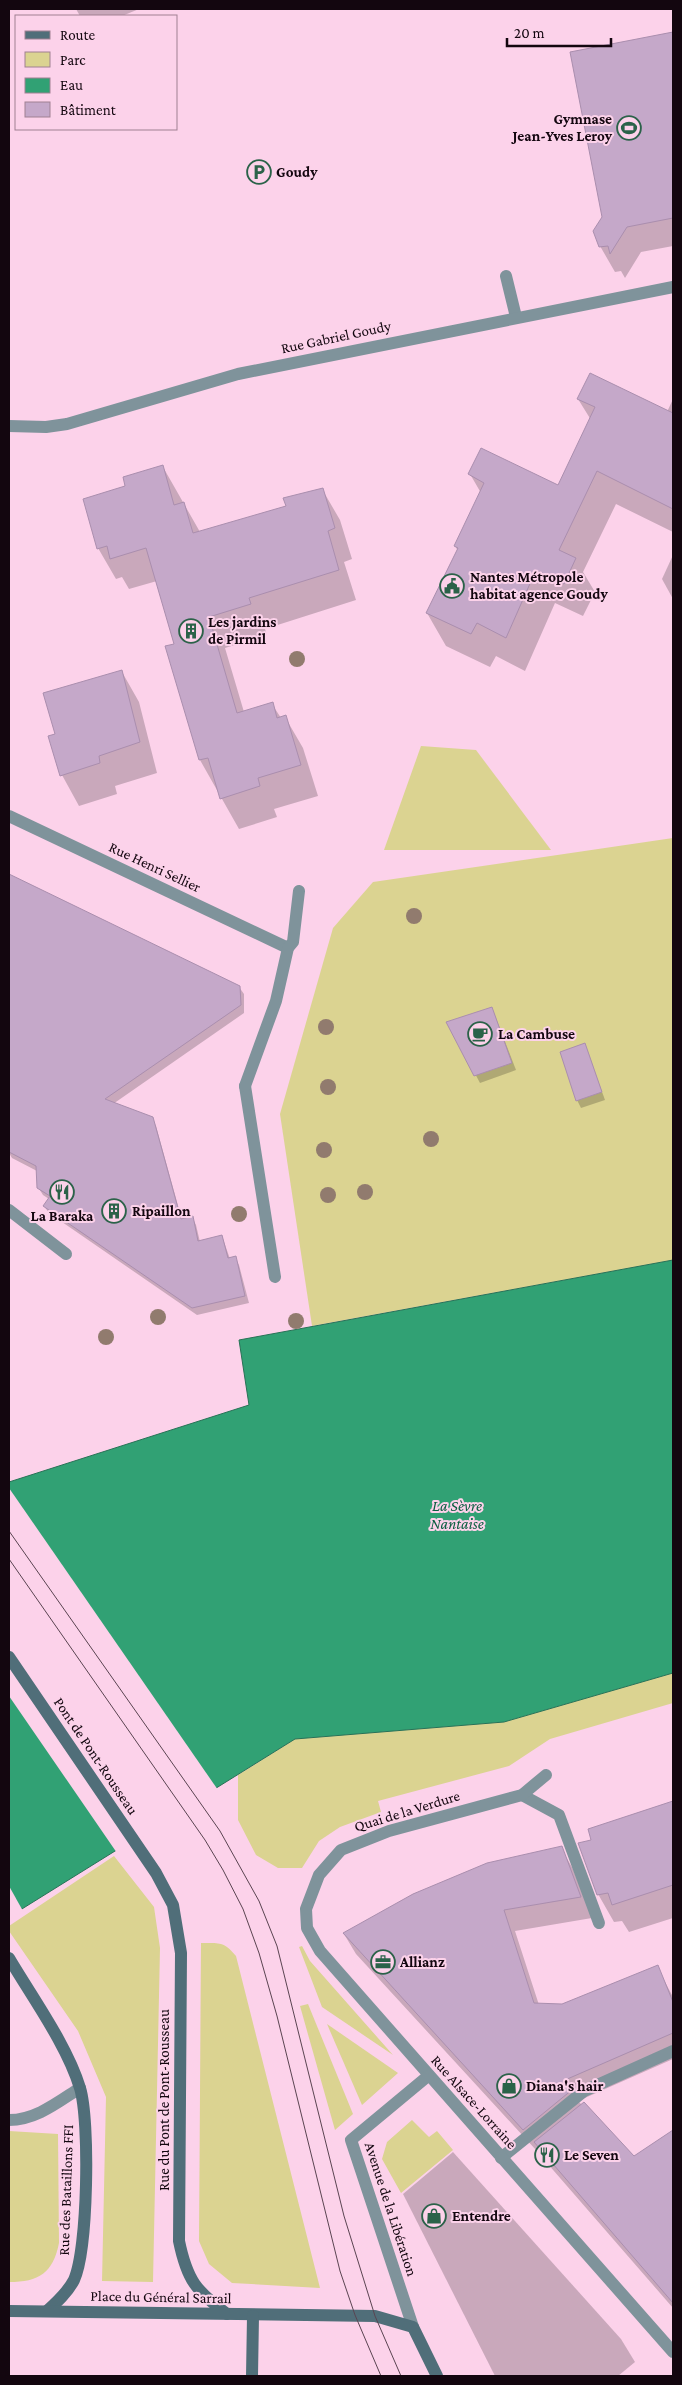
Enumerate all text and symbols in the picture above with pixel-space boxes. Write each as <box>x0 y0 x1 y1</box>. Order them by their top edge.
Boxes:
legend <box>15 15 178 130</box>
scale bar <box>507 15 611 47</box>
text: 20 m <box>514 25 545 41</box>
text: Route <box>60 27 95 43</box>
text: Parc <box>60 52 86 68</box>
text: Eau <box>60 77 83 93</box>
text: Bâtiment <box>60 102 117 118</box>
place label: Gymnase Jean-Yves Leroy <box>510 111 613 144</box>
sports icon: Gymnase Jean-Yves Leroy <box>616 115 642 141</box>
parking icon: Goudy <box>246 159 272 185</box>
place label: Goudy <box>276 164 318 180</box>
street label: Rue Gabriel Goudy <box>280 318 393 357</box>
place label: Nantes Métropole habitat agence Goudy <box>470 569 608 602</box>
public building icon: Nantes Métropole habitat agence Goudy <box>439 573 465 599</box>
place label: Les jardins de Pirmil <box>208 614 276 647</box>
building icon: Les jardins de Pirmil <box>178 618 204 644</box>
street label: Rue Henri Sellier <box>107 839 204 896</box>
cafe icon: La Cambuse <box>467 1021 493 1047</box>
place label: La Cambuse <box>498 1026 575 1042</box>
restaurant icon: La Baraka <box>49 1179 75 1205</box>
building icon: Ripaillon <box>101 1198 127 1224</box>
place label: Ripaillon <box>132 1203 191 1219</box>
place label: La Baraka <box>31 1208 94 1224</box>
water label: La Sèvre Nantaise <box>430 1497 484 1532</box>
street label: Pont de Pont-Rousseau <box>51 1694 141 1818</box>
street label: Quai de la Verdure <box>352 1787 462 1835</box>
office icon: Allianz <box>370 1949 396 1975</box>
place label: Allianz <box>399 1954 445 1970</box>
street label: Rue du Pont de Pont-Rousseau <box>156 2009 172 2191</box>
street label: Rue Alsace-Lorraine <box>428 2052 520 2152</box>
shop icon: Diana's hair <box>496 2073 522 2099</box>
place label: Diana's hair <box>526 2078 603 2094</box>
street label: Rue des Bataillons FFI <box>56 2124 76 2256</box>
street label: Avenue de la Libération <box>362 2140 420 2278</box>
restaurant icon: Le Seven <box>534 2142 560 2168</box>
place label: Le Seven <box>564 2147 619 2163</box>
shop icon: Entendre <box>421 2203 447 2229</box>
place label: Entendre <box>452 2208 511 2224</box>
street label: Place du Général Sarrail <box>90 2288 232 2306</box>

